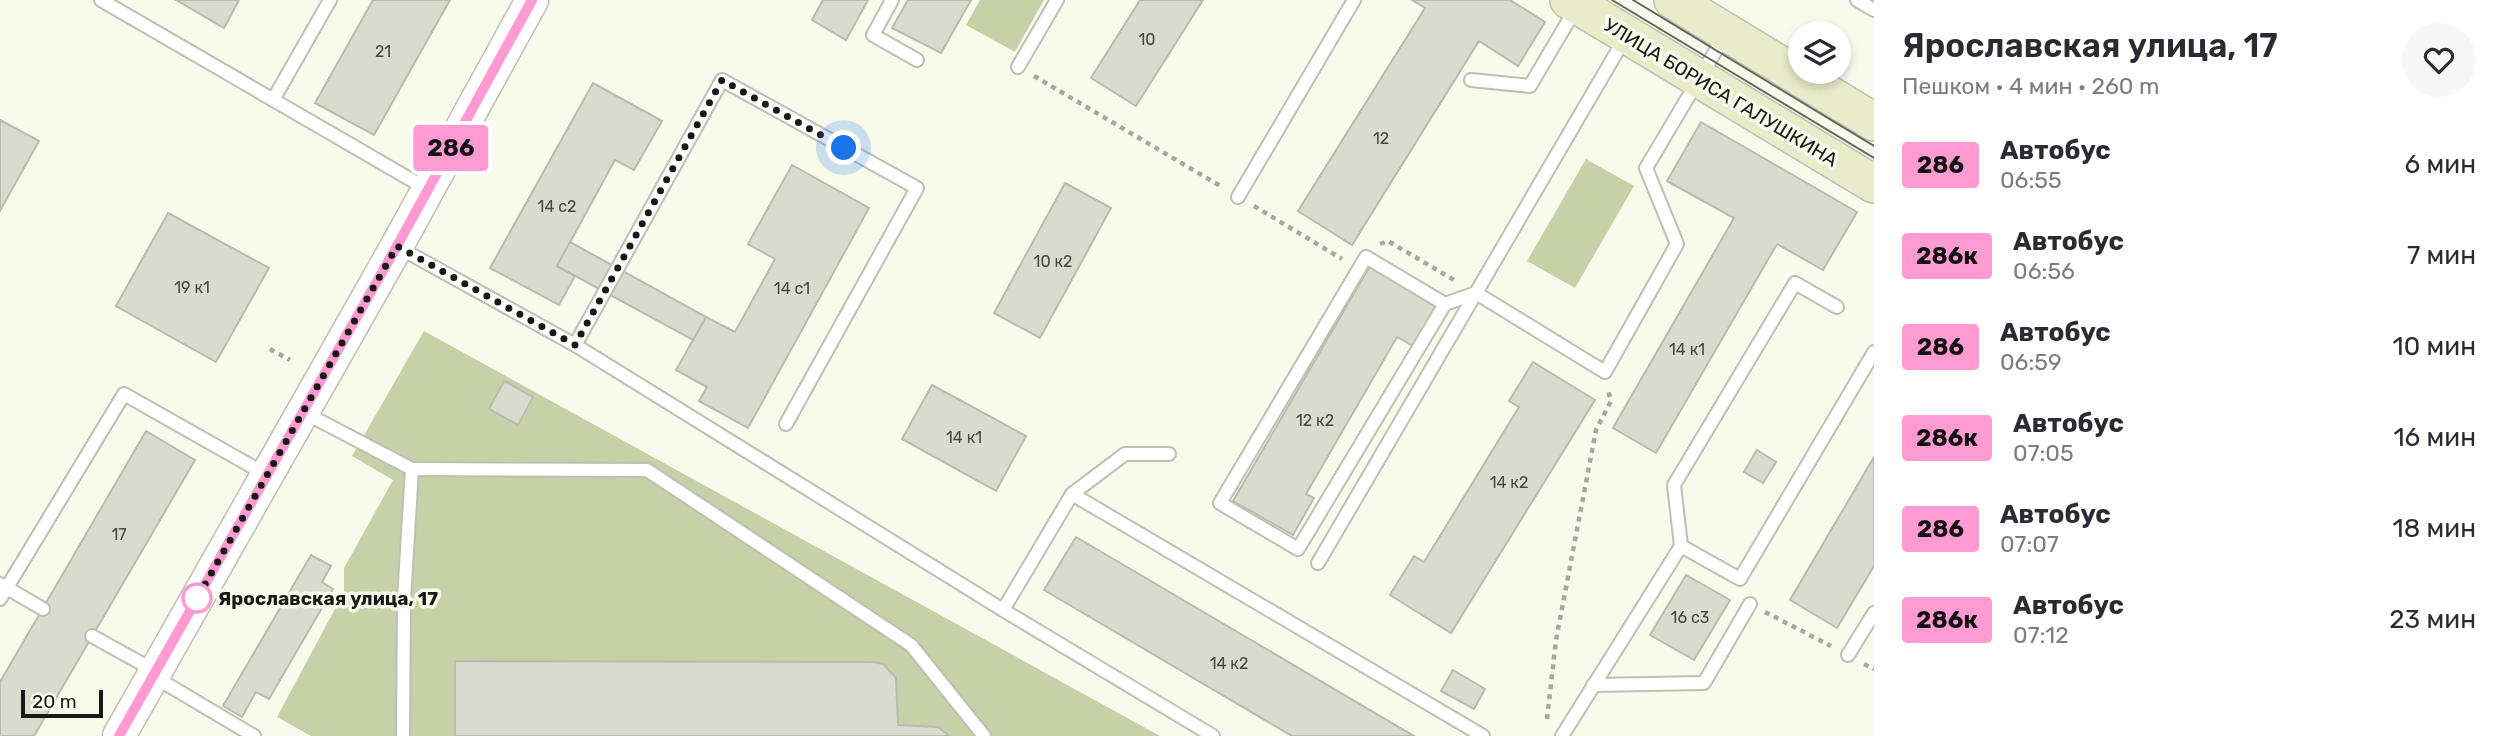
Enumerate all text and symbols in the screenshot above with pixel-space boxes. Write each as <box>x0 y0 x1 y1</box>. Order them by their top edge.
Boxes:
street label: УЛИЦА БОРИСА ГАЛУШКИНА <box>1600 13 1842 172</box>
map controls <box>1788 21 1851 84</box>
button: layers <box>1788 21 1851 84</box>
button: heart <box>2402 23 2476 97</box>
text: Ярославская улица, 17 <box>1902 26 2278 65</box>
house number: 10 <box>1138 30 1156 49</box>
house number: 21 <box>375 42 391 61</box>
text: Пешком · 4 мин · 260 m <box>1902 72 2159 100</box>
line badge: 286 <box>411 125 491 171</box>
house number: 12 <box>1373 129 1389 148</box>
your location <box>826 130 861 165</box>
text: 286 <box>427 134 475 162</box>
text: Автобус <box>2000 135 2111 166</box>
text: 6 мин <box>2405 149 2476 180</box>
text: 286 <box>1917 151 1964 179</box>
text: 06:55 <box>2000 166 2062 194</box>
house number: 14 c2 <box>538 197 576 216</box>
text: Автобус <box>2013 226 2124 257</box>
text: 7 мин <box>2407 240 2476 271</box>
text: 286к <box>1916 242 1978 270</box>
house number: 10 к2 <box>1034 252 1072 271</box>
text: 06:56 <box>2013 257 2075 285</box>
house number: 19 к1 <box>174 278 210 297</box>
house number: 14 c1 <box>774 279 810 298</box>
text: Автобус <box>2000 317 2111 348</box>
text: 10 мин <box>2393 331 2476 362</box>
text: 286 <box>1917 333 1964 361</box>
house number: 14 к1 <box>1669 340 1705 359</box>
text: 06:59 <box>2000 348 2062 376</box>
text: Автобус <box>2013 408 2124 439</box>
house number: 12 к2 <box>1296 411 1334 430</box>
text: 16 мин <box>2393 422 2476 453</box>
text: 286к <box>1916 424 1978 452</box>
house number: 14 к1 <box>946 428 982 447</box>
text: 07:05 <box>2013 439 2074 467</box>
house number: 14 к2 <box>1490 473 1528 492</box>
text: Автобус <box>2000 499 2111 530</box>
text: 18 мин <box>2393 513 2476 544</box>
text: 286 <box>1917 515 1964 543</box>
house number: 17 <box>111 525 127 544</box>
text: 07:07 <box>2000 530 2059 558</box>
marker: Ярославская улица, 17 <box>182 583 212 613</box>
place label: Ярославская улица, 17 <box>218 587 438 610</box>
text: Автобус <box>2013 590 2124 621</box>
text: 23 мин <box>2389 604 2476 635</box>
text: 286к <box>1916 606 1978 634</box>
house number: 16 с3 <box>1671 608 1709 627</box>
text: 07:12 <box>2013 621 2069 649</box>
house number: 14 к2 <box>1210 654 1248 673</box>
scale bar <box>21 687 103 719</box>
text: 20 m <box>32 690 77 713</box>

